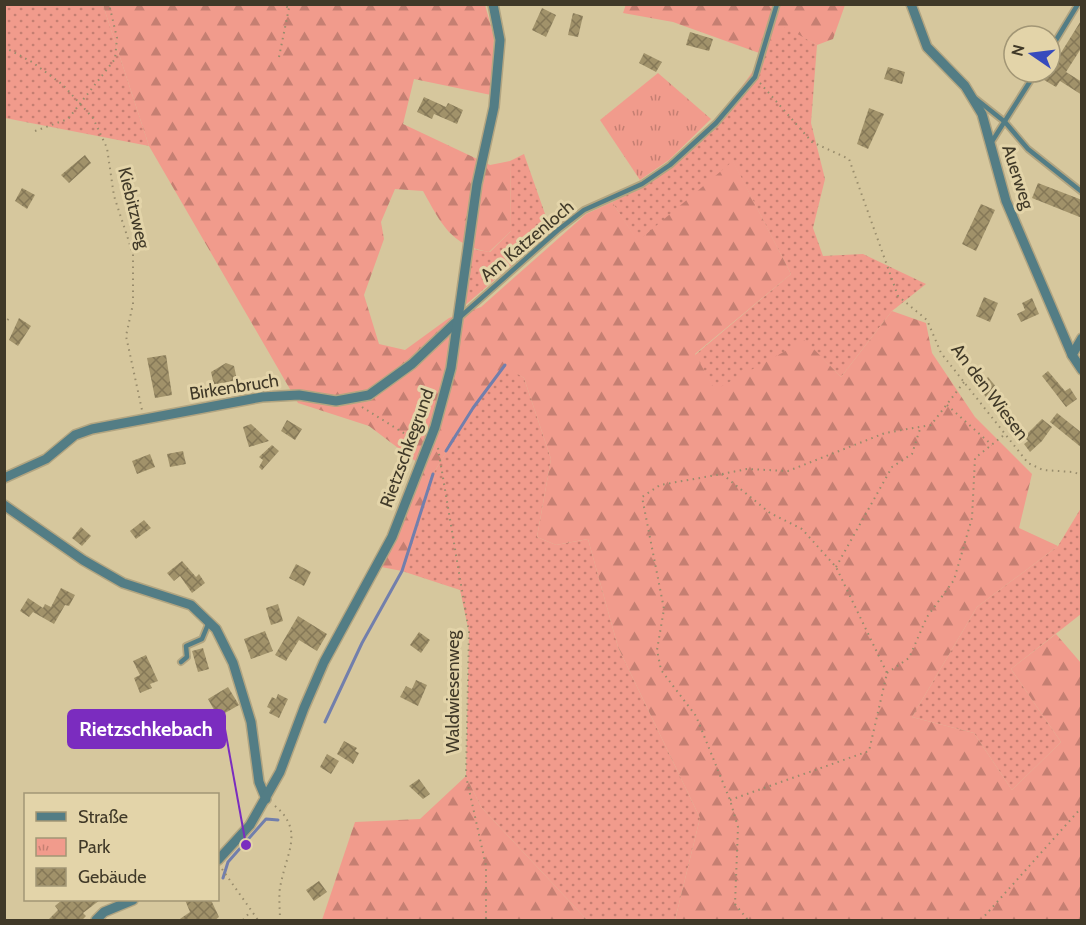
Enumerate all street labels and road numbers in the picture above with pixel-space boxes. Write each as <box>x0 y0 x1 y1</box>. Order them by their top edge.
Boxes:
street label: Auerweg <box>997 142 1039 213</box>
street label: Kiebitzweg <box>113 165 155 252</box>
street label: Am Katzenloch <box>476 196 578 286</box>
street label: An den Wiesen <box>947 339 1033 445</box>
street label: Birkenbruch <box>188 369 280 405</box>
street label: Rietzschkegrund <box>375 386 439 510</box>
street label: Waldwiesenweg <box>442 630 464 753</box>

